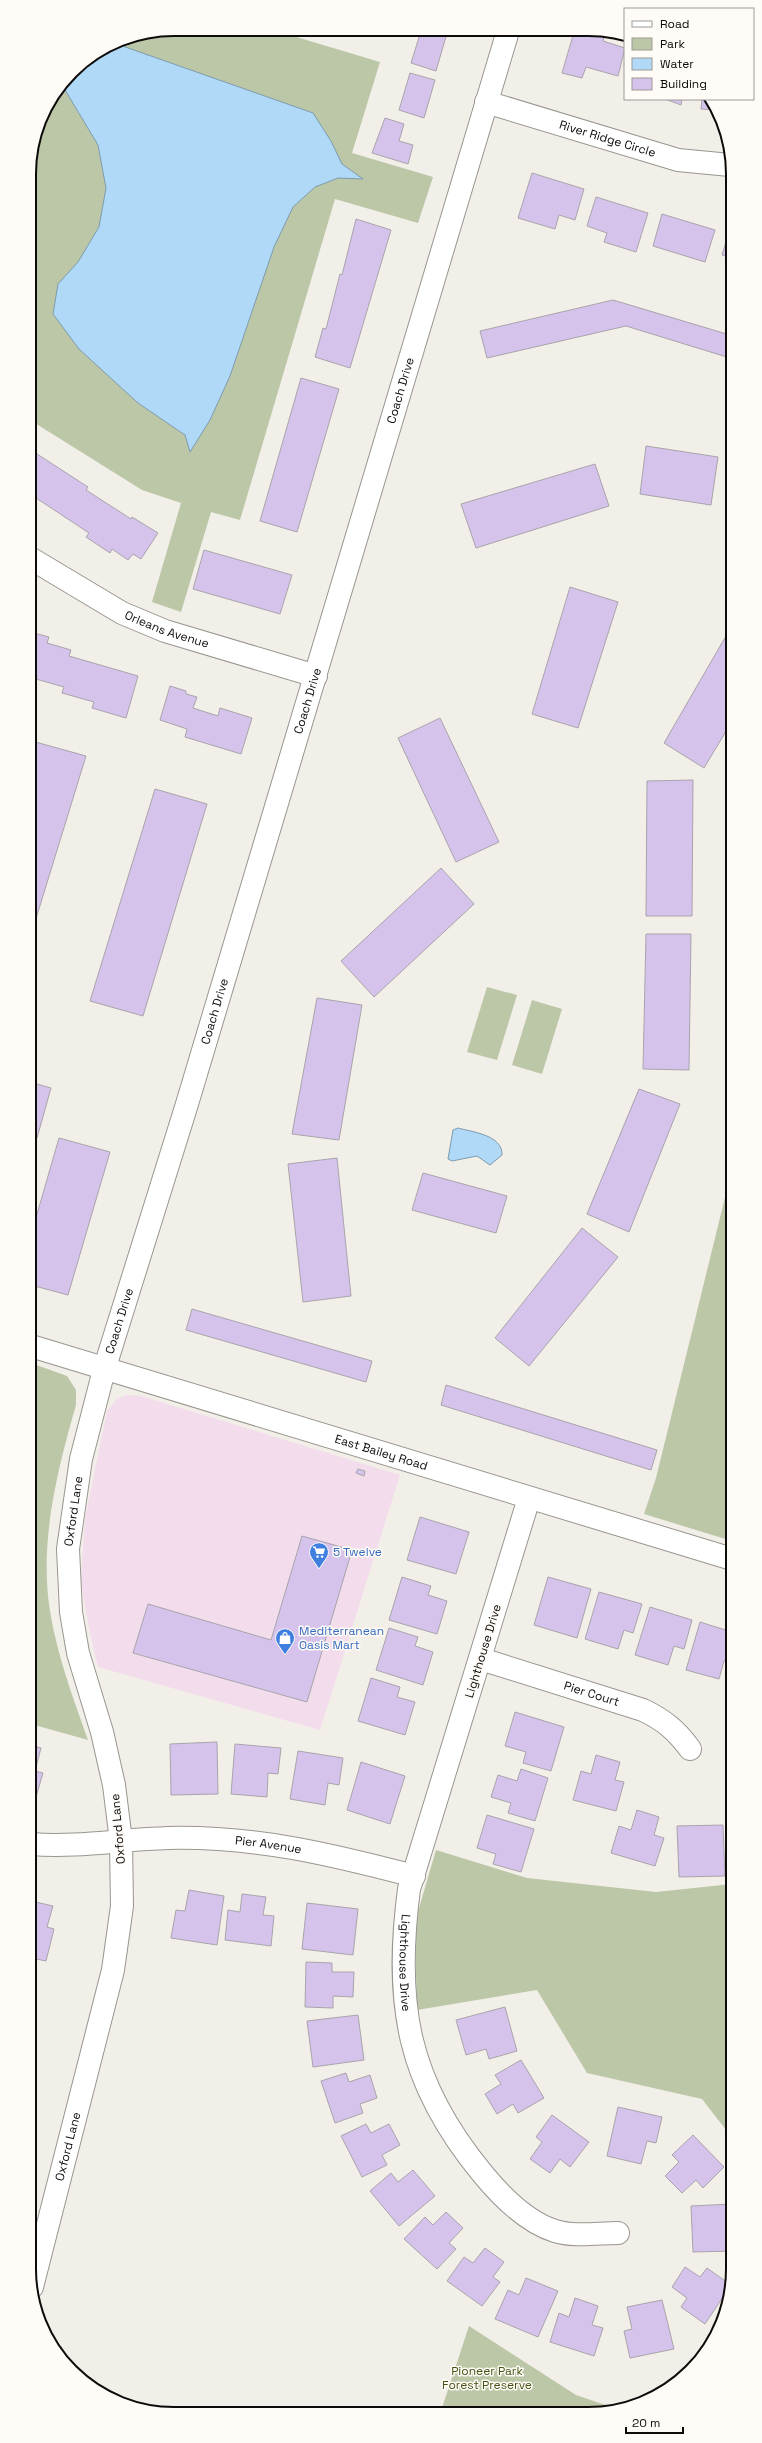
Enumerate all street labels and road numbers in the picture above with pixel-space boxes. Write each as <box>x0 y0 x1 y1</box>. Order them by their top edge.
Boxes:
street label: River Ridge Circle <box>557 117 658 161</box>
street label: Coach Drive <box>383 356 418 426</box>
street label: Orleans Avenue <box>122 607 211 652</box>
street label: Coach Drive <box>290 666 325 736</box>
street label: Coach Drive <box>197 976 232 1046</box>
street label: Coach Drive <box>101 1286 137 1356</box>
street label: East Bailey Road <box>333 1431 430 1474</box>
street label: Oxford Lane <box>60 1475 86 1547</box>
street label: Lighthouse Drive <box>461 1602 505 1700</box>
street label: Pier Court <box>562 1678 621 1710</box>
street label: Oxford Lane <box>107 1793 129 1865</box>
street label: Pier Avenue <box>234 1832 303 1858</box>
street label: Lighthouse Drive <box>395 1913 414 2012</box>
street label: Oxford Lane <box>51 2110 84 2183</box>

